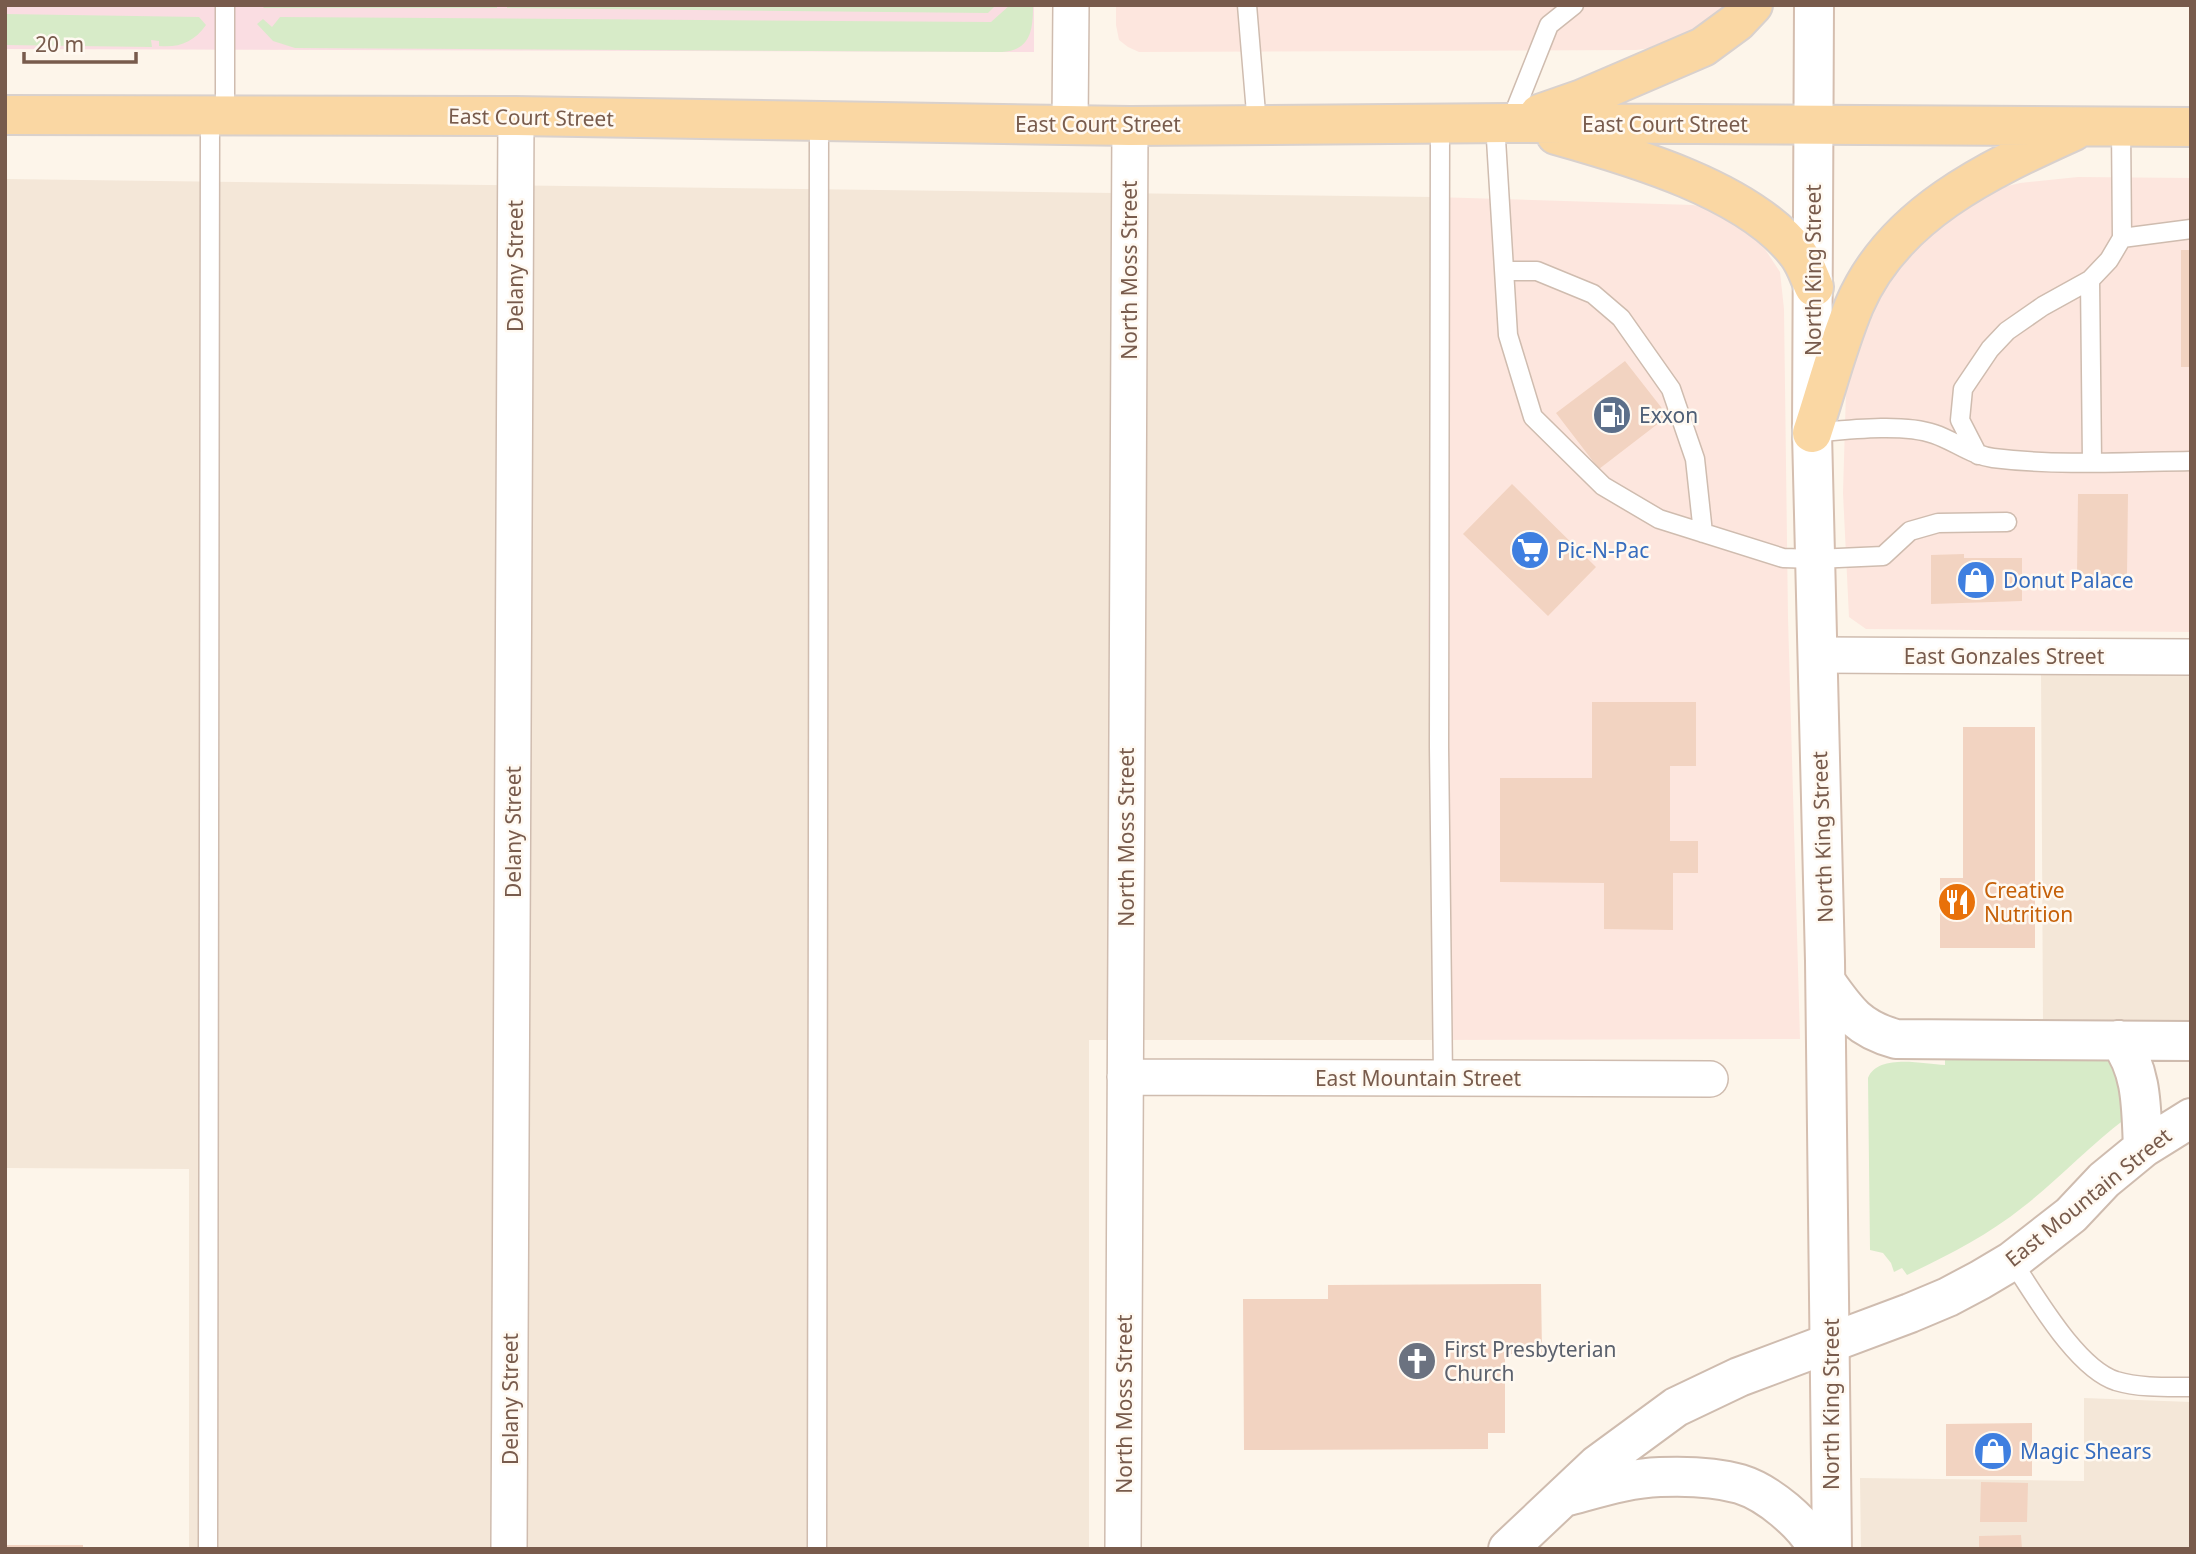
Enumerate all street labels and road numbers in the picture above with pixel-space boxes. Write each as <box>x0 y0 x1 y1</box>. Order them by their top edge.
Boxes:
street label: East Court Street <box>448 102 615 132</box>
street label: East Court Street <box>1015 110 1181 138</box>
street label: East Court Street <box>1582 110 1748 138</box>
street label: North Moss Street <box>1115 180 1143 360</box>
street label: North King Street <box>1799 184 1827 356</box>
street label: Delany Street <box>501 200 529 332</box>
street label: East Gonzales Street <box>1904 642 2105 670</box>
street label: North Moss Street <box>1112 747 1140 927</box>
street label: North King Street <box>1805 750 1839 923</box>
street label: Delany Street <box>499 766 527 898</box>
street label: East Mountain Street <box>1315 1064 1521 1092</box>
street label: East Mountain Street <box>1999 1121 2177 1273</box>
street label: North Moss Street <box>1110 1314 1138 1494</box>
street label: North King Street <box>1817 1318 1845 1490</box>
street label: Delany Street <box>496 1333 524 1465</box>

